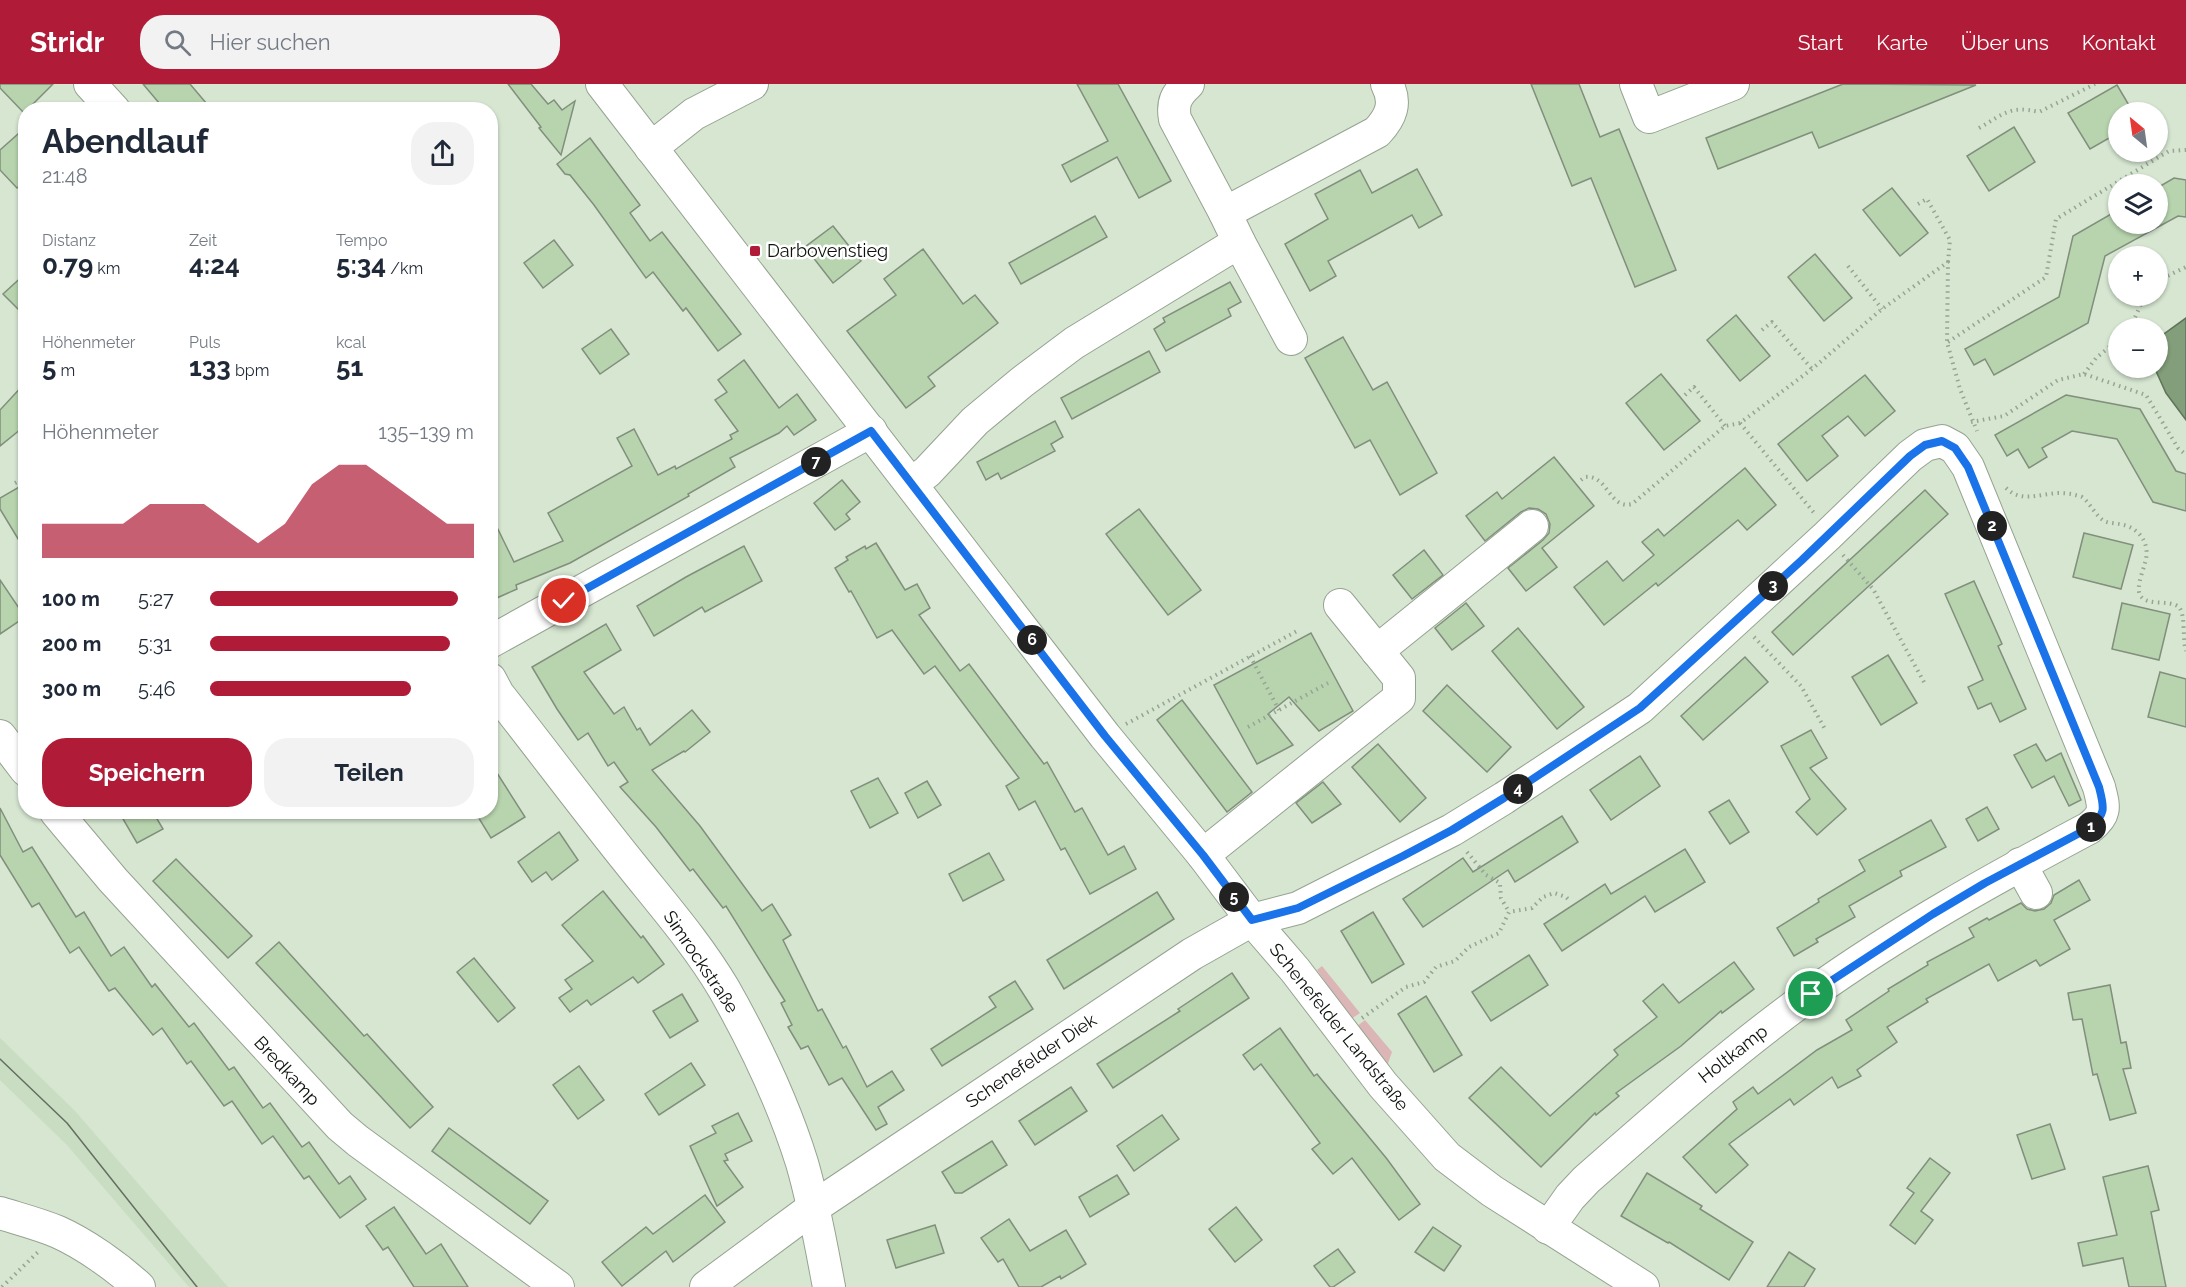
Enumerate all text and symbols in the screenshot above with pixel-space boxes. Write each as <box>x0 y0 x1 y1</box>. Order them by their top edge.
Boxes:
search box <box>140 15 560 69</box>
text: Stridr <box>30 26 104 59</box>
icon: search <box>161 26 194 59</box>
text: Hier suchen <box>209 29 331 55</box>
text: Start <box>1798 30 1843 55</box>
text: Karte <box>1876 30 1928 55</box>
text: Über uns <box>1961 30 2049 55</box>
text: Kontakt <box>2082 30 2156 55</box>
north arrow <box>2108 102 2168 162</box>
map controls <box>2108 102 2168 378</box>
text: Abendlauf <box>42 122 208 161</box>
button: share <box>411 122 474 185</box>
text: 21:48 <box>42 164 88 188</box>
button: layers <box>2108 174 2168 234</box>
text: Distanz <box>42 231 96 250</box>
text: Zeit <box>189 231 217 250</box>
text: Tempo <box>336 231 387 250</box>
place label: Darbovenstieg <box>767 240 888 261</box>
marker: Darbovenstieg <box>748 244 762 258</box>
button: + <box>2108 246 2168 306</box>
text: 0.79 <box>42 250 93 280</box>
text: 4:24 <box>189 250 240 280</box>
text: 5:34 <box>336 250 386 280</box>
text: km <box>93 259 120 278</box>
text: /km <box>386 259 423 278</box>
button: − <box>2108 318 2168 378</box>
text: Höhenmeter <box>42 333 136 352</box>
text: Puls <box>189 333 221 352</box>
text: kcal <box>336 333 366 352</box>
text: 5 <box>42 352 56 382</box>
text: 133 <box>189 352 231 382</box>
text: 51 <box>336 352 363 382</box>
text: m <box>56 361 75 380</box>
text: bpm <box>231 361 269 380</box>
text: Höhenmeter <box>42 420 159 444</box>
text: 135–139 m <box>378 420 474 444</box>
pin: 7 <box>801 447 831 477</box>
text: 7 <box>812 452 820 471</box>
pin: 2 <box>1977 511 2007 541</box>
text: 2 <box>1987 516 1997 535</box>
pin: 3 <box>1758 571 1788 601</box>
pin <box>538 575 589 626</box>
text: 3 <box>1769 576 1777 595</box>
icon: check <box>547 584 580 617</box>
text: 100 m <box>42 587 100 611</box>
text: 5:27 <box>138 587 174 611</box>
pin: 6 <box>1017 625 1047 655</box>
text: 6 <box>1027 630 1037 649</box>
text: 200 m <box>42 632 101 656</box>
text: 5:31 <box>138 632 172 656</box>
text: 300 m <box>42 677 101 701</box>
text: 5:46 <box>138 677 176 701</box>
button: Speichern <box>42 738 252 807</box>
button: Teilen <box>264 738 474 807</box>
pin: 4 <box>1503 774 1533 804</box>
text: 4 <box>1513 779 1523 798</box>
pin: 1 <box>2076 812 2106 842</box>
text: 1 <box>2087 817 2095 836</box>
pin: 5 <box>1219 882 1249 912</box>
text: 5 <box>1230 887 1238 906</box>
street label: Simrockstraße <box>659 907 744 1017</box>
street label: Schenefelder Landstraße <box>1265 939 1414 1115</box>
pin <box>1785 968 1836 1019</box>
icon: arrive <box>1794 977 1827 1010</box>
street label: Schenefelder Diek <box>961 1009 1100 1112</box>
street label: Holtkamp <box>1694 1020 1771 1087</box>
street label: Bredkamp <box>250 1032 325 1110</box>

